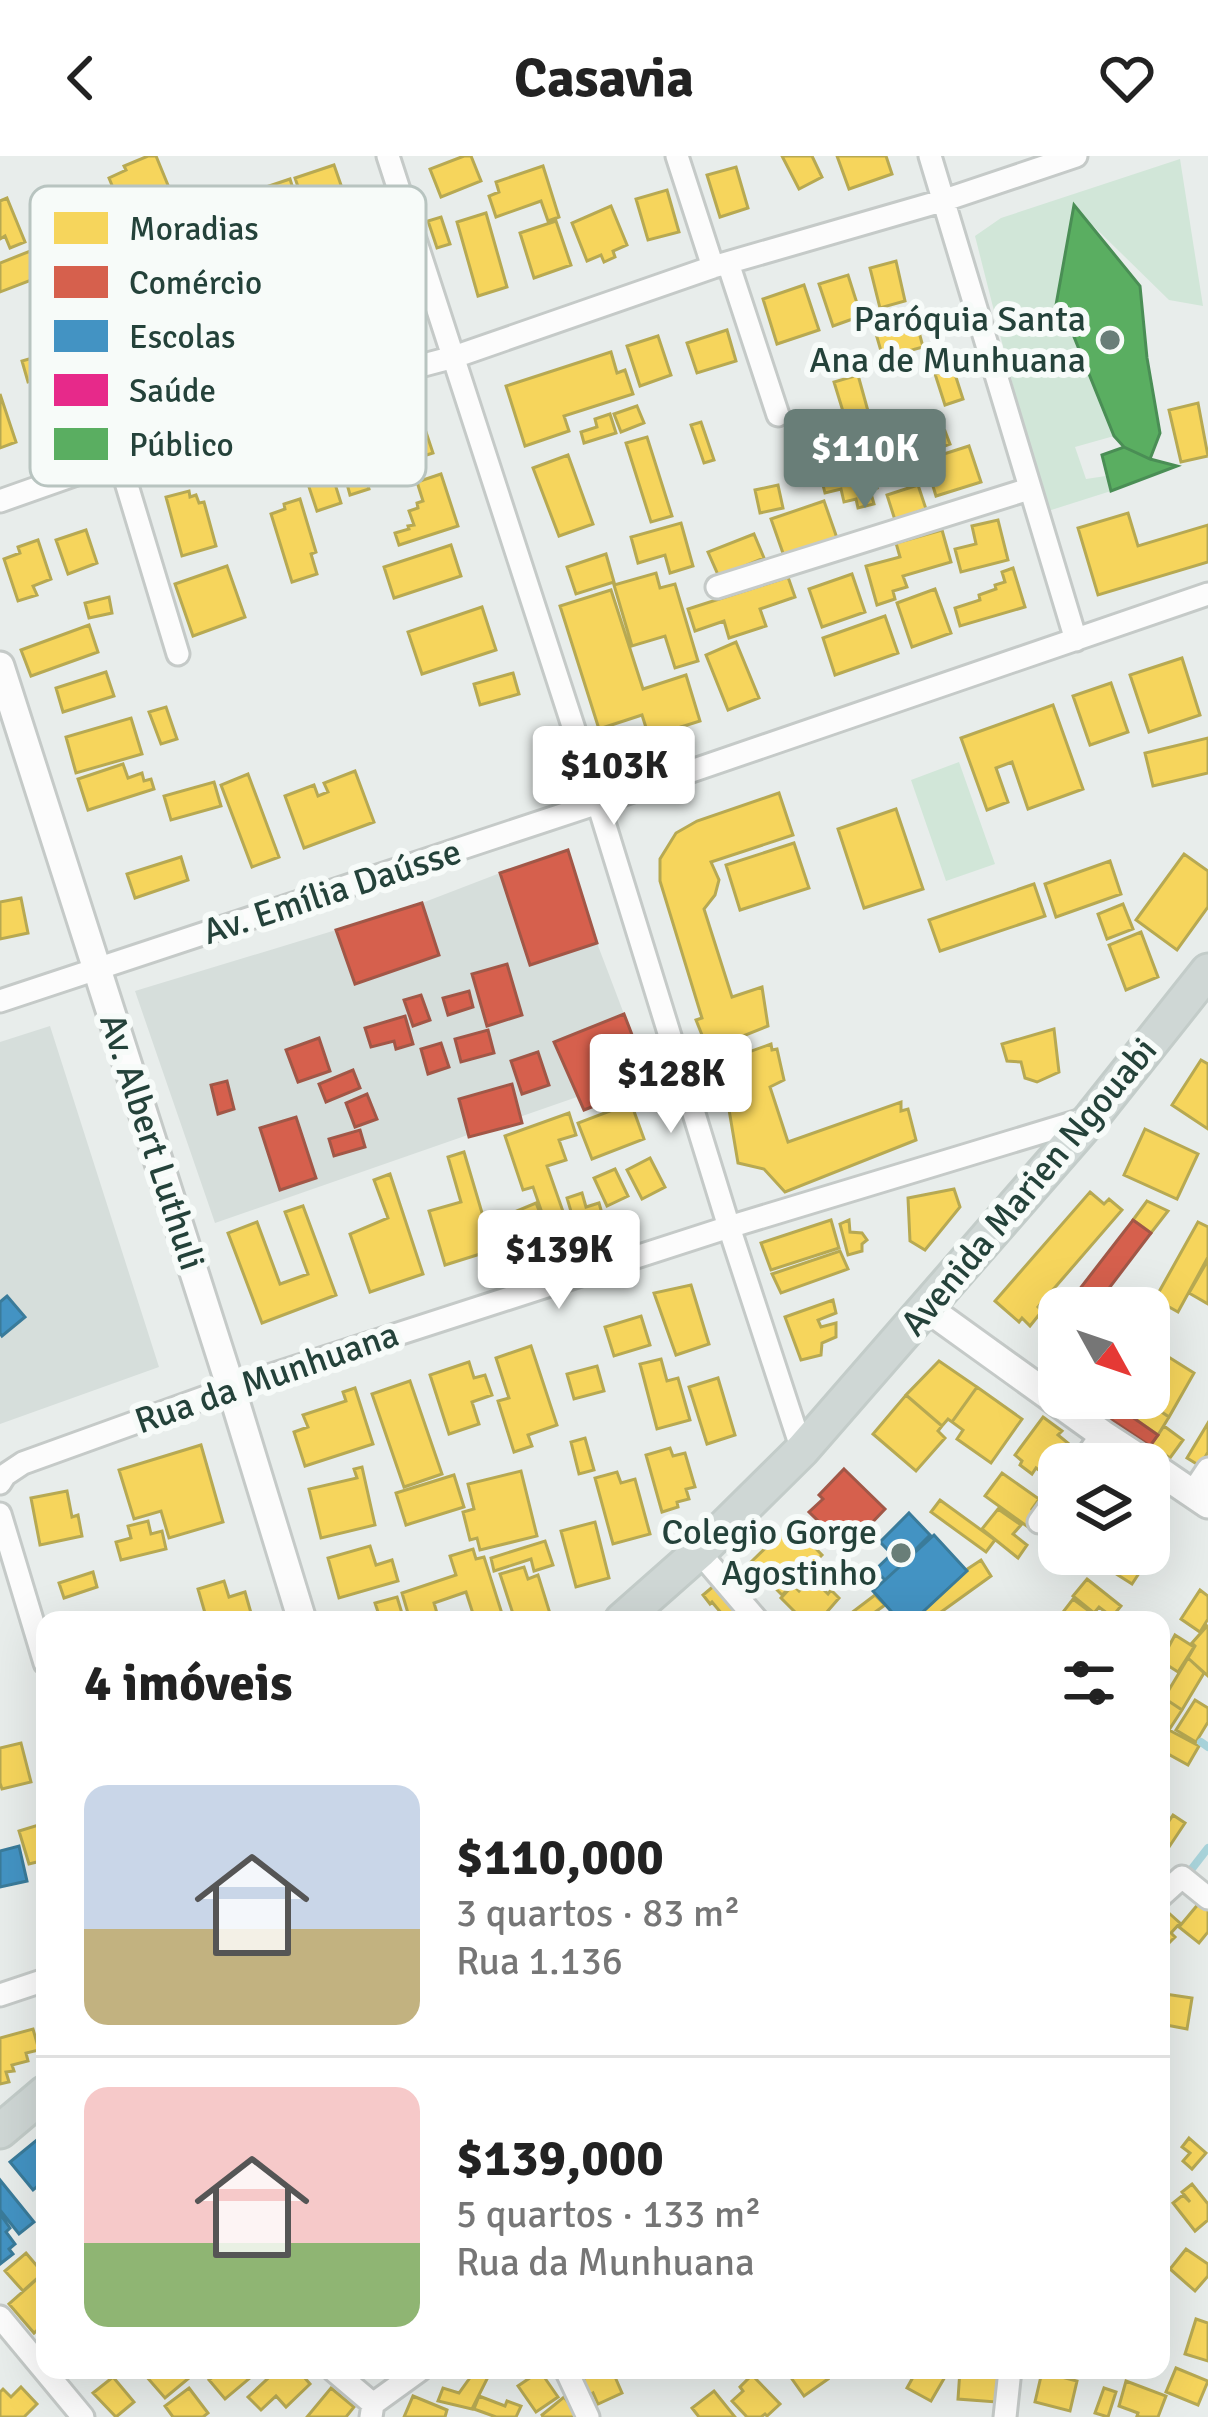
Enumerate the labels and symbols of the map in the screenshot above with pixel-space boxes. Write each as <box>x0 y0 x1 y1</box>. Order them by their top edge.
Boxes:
legend <box>30 186 426 486</box>
text: Moradias <box>129 209 259 250</box>
text: Comércio <box>129 263 262 304</box>
place label: Paróquia Santa Ana de Munhuana <box>809 297 1086 383</box>
text: Escolas <box>129 317 236 358</box>
marker: Paróquia Santa Ana de Munhuana <box>1097 327 1123 353</box>
text: Saúde <box>129 371 216 412</box>
pin: $110K <box>781 409 949 511</box>
text: Público <box>129 425 234 466</box>
pin: $103K <box>530 726 698 828</box>
street label: Av. Emília Daússe <box>197 829 467 955</box>
street label: Av. Albert Luthuli <box>89 1008 215 1276</box>
street label: Avenida Marien Ngouabi <box>891 1029 1167 1345</box>
pin: $128K <box>587 1034 755 1136</box>
pin: $139K <box>475 1210 643 1312</box>
north arrow <box>1038 1287 1170 1419</box>
street label: Rua da Munhuana <box>129 1312 405 1444</box>
place label: Colegio Gorge Agostinho <box>661 1510 877 1596</box>
marker: Colegio Gorge Agostinho <box>888 1540 914 1566</box>

